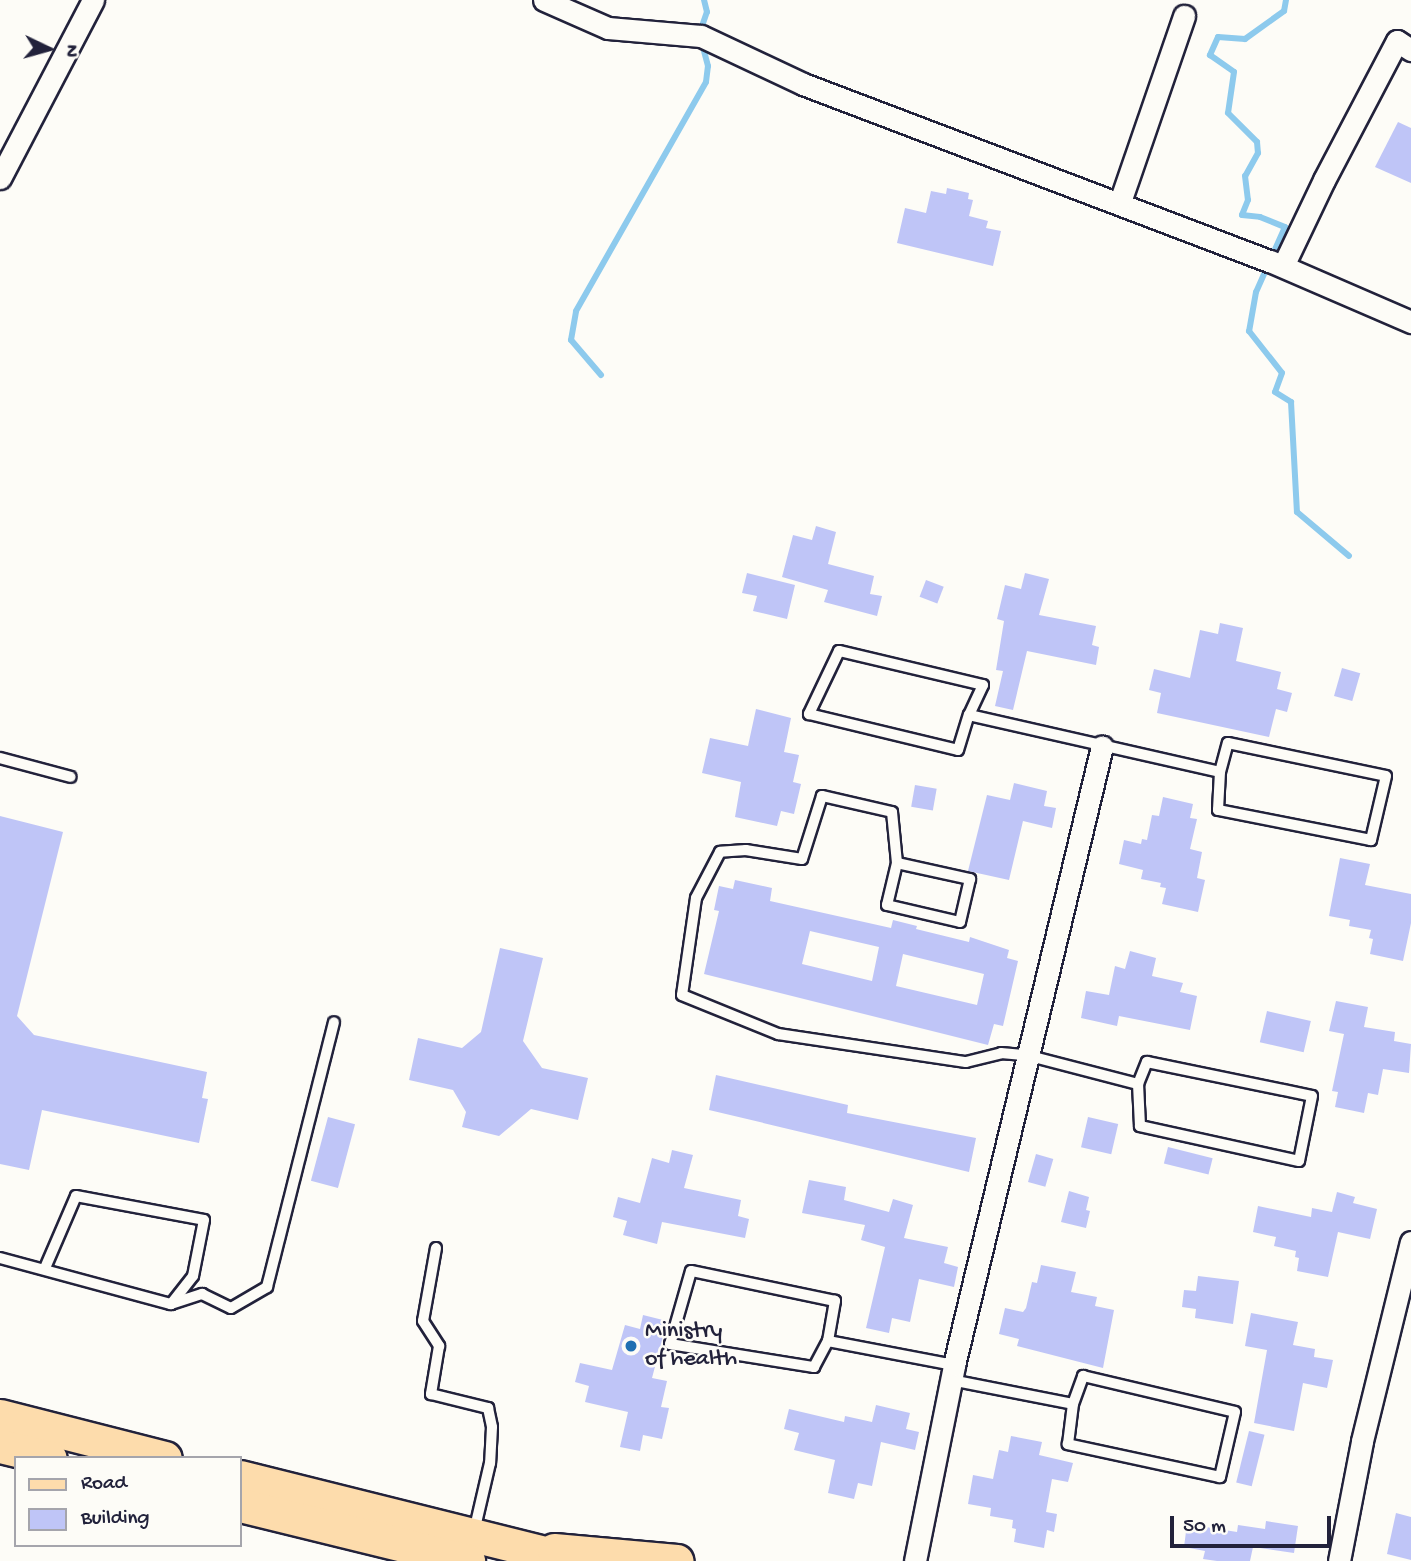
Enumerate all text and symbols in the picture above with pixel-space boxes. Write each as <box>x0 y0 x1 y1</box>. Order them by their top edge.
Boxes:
north arrow <box>14 14 84 84</box>
text: N <box>58 44 82 58</box>
place label: Ministry of health <box>645 1318 737 1374</box>
marker: Ministry of health <box>623 1338 639 1354</box>
legend <box>14 1456 242 1547</box>
text: Road <box>81 1472 127 1497</box>
scale bar <box>1173 1502 1334 1546</box>
text: Building <box>81 1507 150 1532</box>
text: 50 m <box>1183 1515 1226 1540</box>

